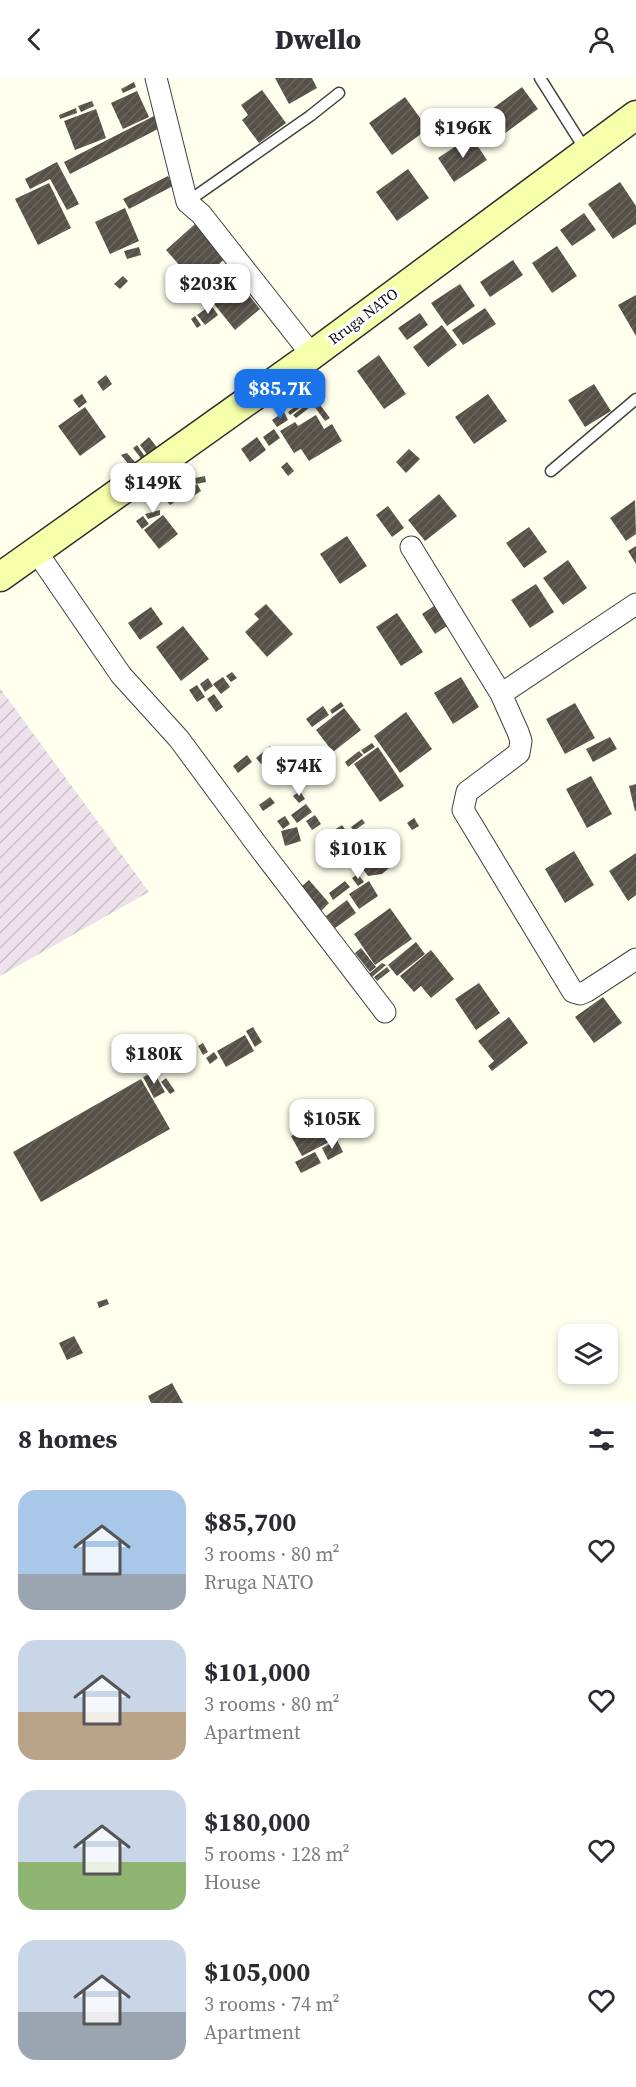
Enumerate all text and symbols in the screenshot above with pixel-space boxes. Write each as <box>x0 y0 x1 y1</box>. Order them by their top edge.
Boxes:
text: Dwello <box>275 21 361 58</box>
icon: back <box>18 23 51 56</box>
icon: person <box>585 23 618 56</box>
pin: $196K <box>421 108 505 159</box>
text: $196K <box>434 113 492 141</box>
pin: $203K <box>166 264 250 315</box>
text: $203K <box>179 269 237 297</box>
street label: Rruga NATO <box>324 283 402 349</box>
pin: $85.7K <box>231 369 329 420</box>
text: $85.7K <box>248 374 312 402</box>
pin: $149K <box>111 463 195 514</box>
text: $149K <box>124 468 182 496</box>
pin: $74K <box>263 746 335 797</box>
text: $74K <box>276 751 322 779</box>
pin: $101K <box>316 829 400 880</box>
text: $101K <box>329 834 387 862</box>
pin: $180K <box>112 1034 196 1085</box>
text: $180K <box>125 1039 183 1067</box>
pin: $105K <box>290 1099 374 1150</box>
text: $105K <box>303 1104 361 1132</box>
map controls <box>558 1324 618 1384</box>
button: layers <box>558 1324 618 1384</box>
text: 8 homes <box>18 1421 117 1457</box>
icon: filters <box>585 1423 618 1456</box>
text: $85,700 <box>204 1504 296 1540</box>
icon: home <box>66 1514 138 1586</box>
icon: heart <box>585 1534 618 1567</box>
text: 3 rooms · 80 m² <box>204 1540 340 1568</box>
text: Rruga NATO <box>204 1568 314 1596</box>
text: $101,000 <box>204 1654 310 1690</box>
icon: home <box>66 1664 138 1736</box>
icon: heart <box>585 1684 618 1717</box>
text: 3 rooms · 80 m² <box>204 1690 340 1718</box>
text: Apartment <box>204 1718 301 1746</box>
text: $180,000 <box>204 1804 310 1840</box>
icon: home <box>66 1814 138 1886</box>
icon: heart <box>585 1834 618 1867</box>
text: 5 rooms · 128 m² <box>204 1840 350 1868</box>
text: House <box>204 1868 261 1896</box>
text: $105,000 <box>204 1954 310 1990</box>
icon: home <box>66 1964 138 2036</box>
icon: heart <box>585 1984 618 2017</box>
text: 3 rooms · 74 m² <box>204 1990 340 2018</box>
text: Apartment <box>204 2018 301 2046</box>

